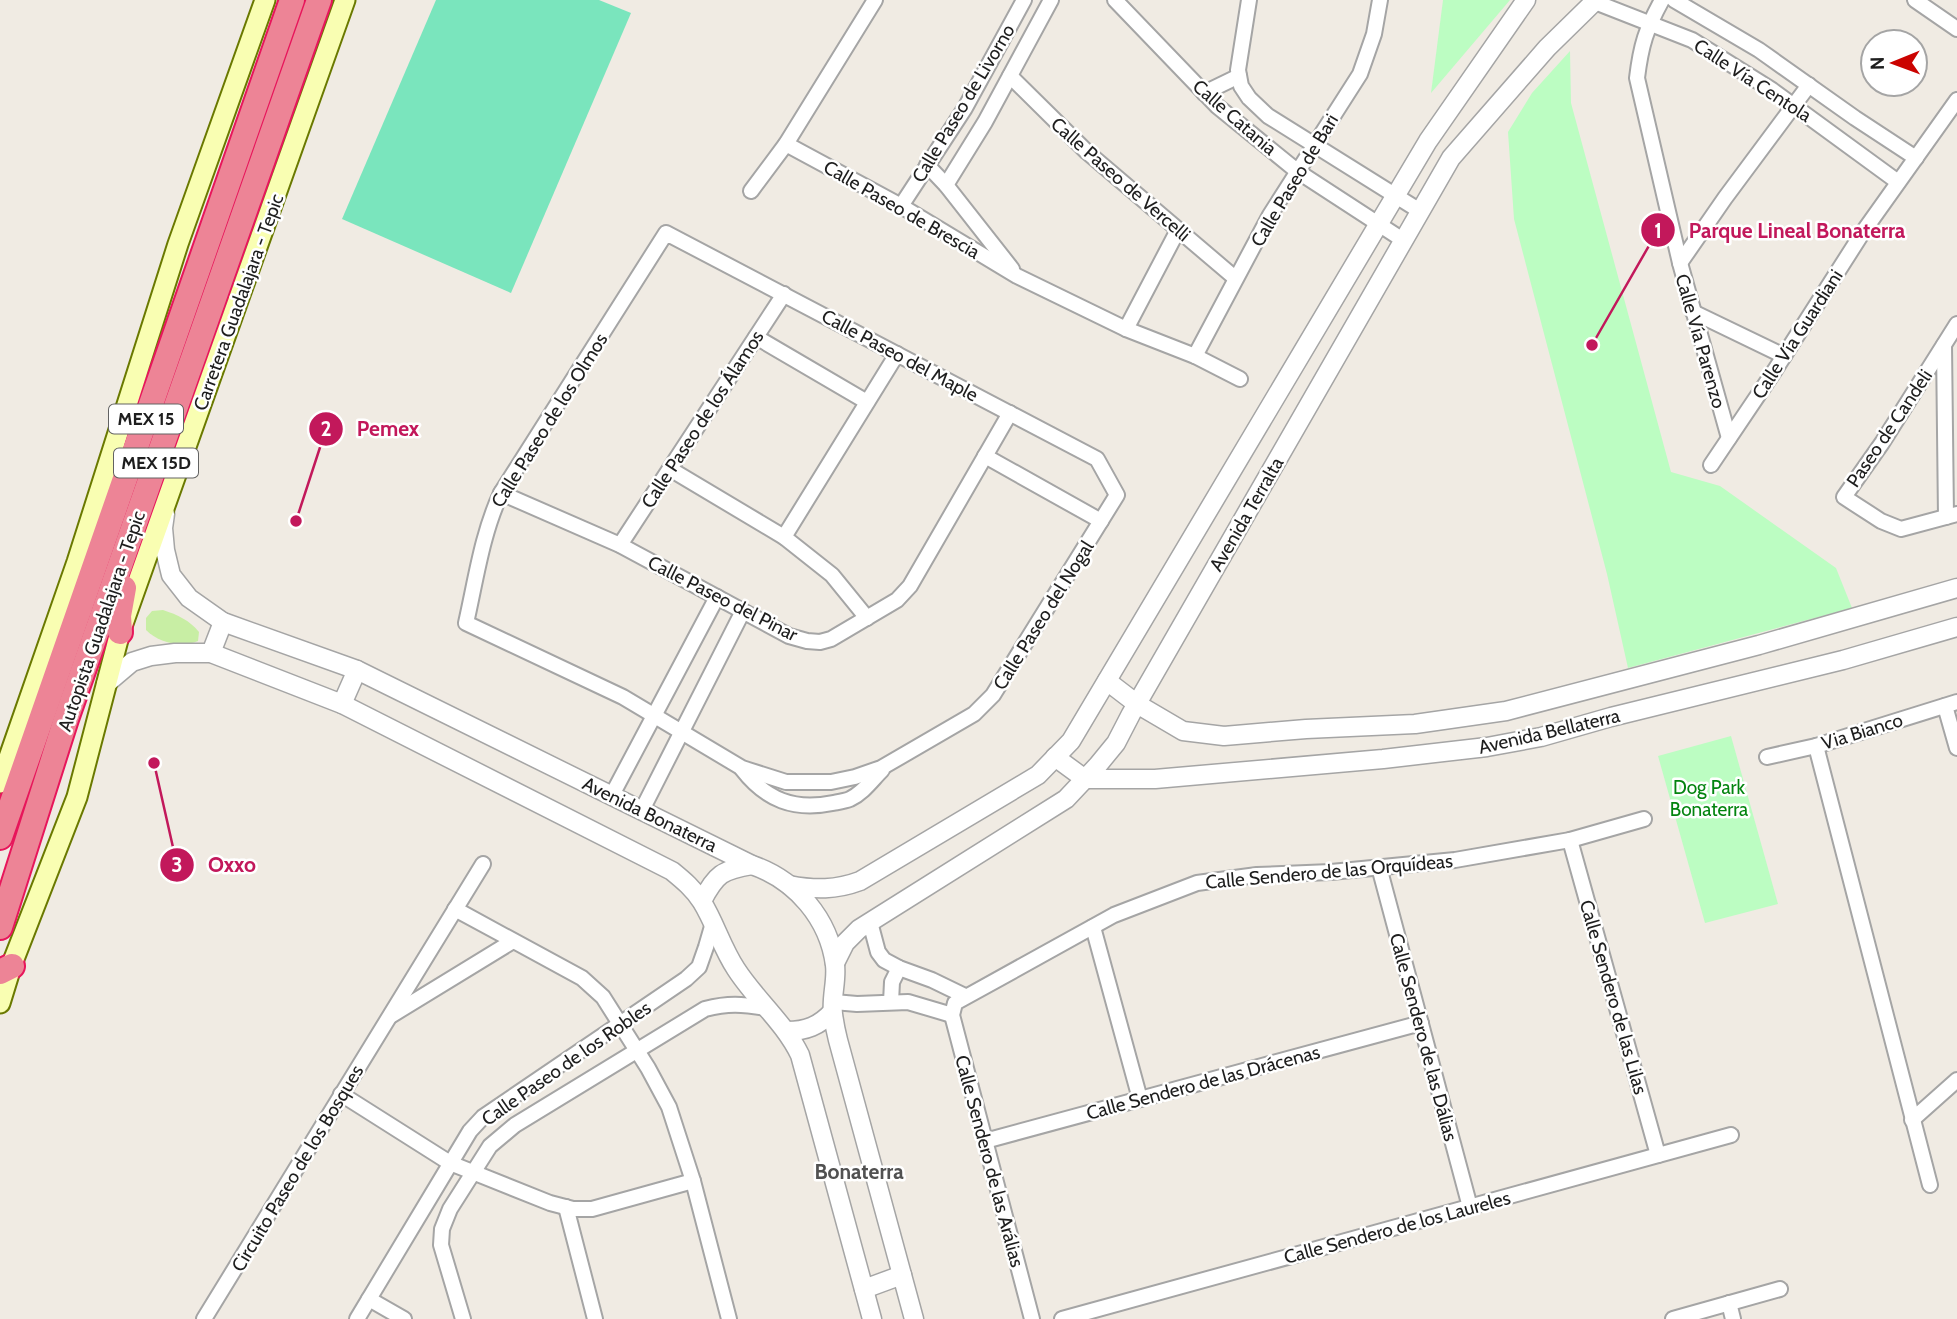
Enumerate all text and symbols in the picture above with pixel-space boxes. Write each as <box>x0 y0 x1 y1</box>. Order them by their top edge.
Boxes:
street label: Calle Paseo de Livorno <box>907 20 1020 187</box>
north arrow <box>1859 28 1929 98</box>
street label: Calle Vía Centola <box>1690 34 1816 127</box>
text: N <box>1866 56 1889 70</box>
street label: Calle Catania <box>1188 75 1281 160</box>
street label: Calle Paseo de Bari <box>1246 110 1343 251</box>
street label: Calle Paseo de Vercelli <box>1046 112 1195 246</box>
street label: Calle Paseo de Brescia <box>820 155 984 264</box>
street label: Carretera Guadalajara - Tepic <box>189 190 289 414</box>
callout: Parque Lineal Bonaterra <box>1640 209 1920 251</box>
text: 1 <box>1654 218 1662 243</box>
text: Parque Lineal Bonaterra <box>1689 218 1906 243</box>
street label: Calle Vía Guardiani <box>1747 265 1848 403</box>
street label: Calle Vía Parenzo <box>1670 271 1731 411</box>
street label: Calle Paseo del Maple <box>818 304 982 407</box>
street label: Calle Paseo de los Álamos <box>635 325 769 513</box>
street label: Calle Paseo de los Olmos <box>486 329 613 512</box>
street label: Paseo de Candeli <box>1842 365 1937 491</box>
road number: MEX 15 <box>109 404 183 433</box>
callout: Pemex <box>308 408 433 450</box>
text: 2 <box>320 416 332 441</box>
text: Pemex <box>357 416 420 441</box>
road number: MEX 15D <box>114 448 198 477</box>
street label: Avenida Terralta <box>1205 453 1288 575</box>
street label: Autopista Guadalajara - Tepic <box>53 507 150 734</box>
street label: Calle Paseo del Nogal <box>988 536 1099 694</box>
street label: Calle Paseo del Pinar <box>644 551 802 646</box>
street label: Avenida Bellaterra <box>1476 704 1622 759</box>
street label: Via Bianco <box>1819 708 1906 755</box>
street label: Avenida Bonaterra <box>579 772 721 857</box>
park label: Dog Park Bonaterra <box>1670 776 1748 821</box>
callout: Oxxo <box>159 844 271 886</box>
street label: Calle Sendero de las Orquídeas <box>1204 849 1454 894</box>
text: 3 <box>171 852 183 877</box>
text: Oxxo <box>208 852 256 877</box>
street label: Calle Sendero de las Lilas <box>1575 897 1652 1097</box>
street label: Calle Sendero de las Dálias <box>1385 931 1462 1144</box>
street label: Calle Paseo de los Robles <box>477 996 655 1131</box>
street label: Calle Sendero de las Drácenas <box>1084 1040 1322 1125</box>
street label: Calle Sendero de las Arálias <box>950 1053 1029 1270</box>
street label: Circuito Paseo de los Bosques <box>227 1061 368 1276</box>
district label: Bonaterra <box>814 1159 904 1184</box>
street label: Calle Sendero de los Laureles <box>1281 1186 1513 1269</box>

